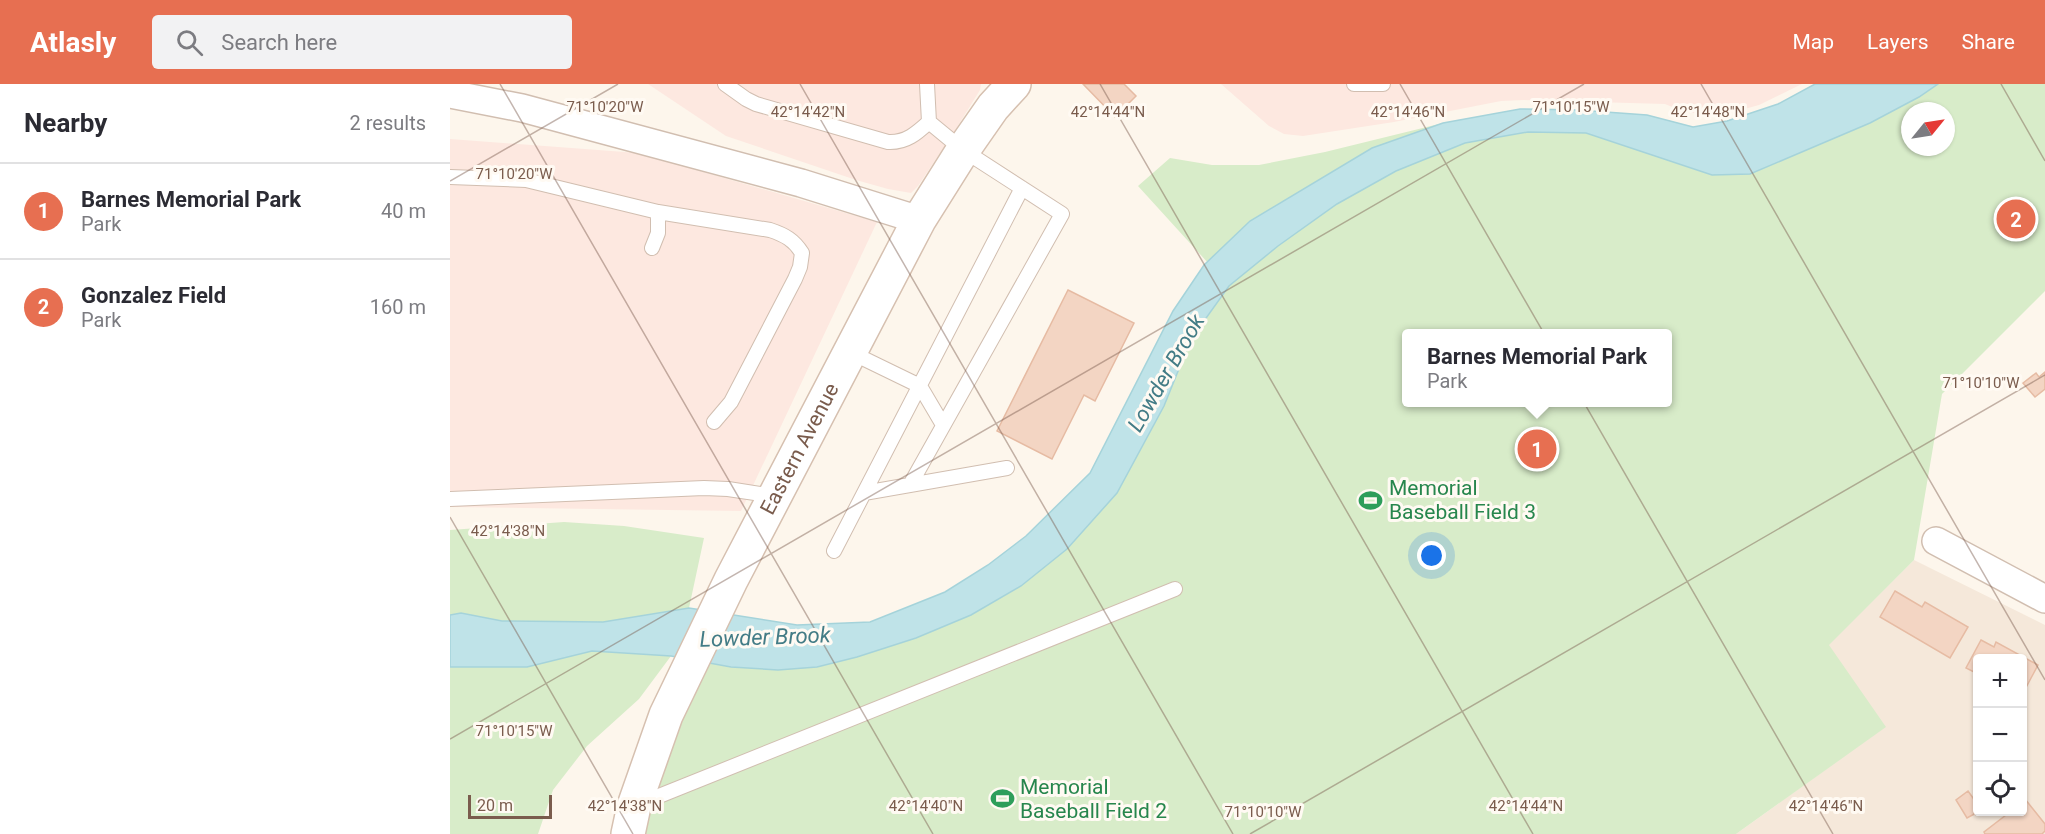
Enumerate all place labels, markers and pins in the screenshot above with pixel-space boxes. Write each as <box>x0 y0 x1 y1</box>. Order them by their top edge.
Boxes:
pin: 2 <box>1996 196 2036 242</box>
pin: 1 <box>1518 426 1556 472</box>
place label: Memorial Baseball Field 3 <box>1389 476 1536 524</box>
sports icon: Memorial Baseball Field 3 <box>1358 487 1384 513</box>
place label: Memorial Baseball Field 2 <box>1020 775 1167 823</box>
sports icon: Memorial Baseball Field 2 <box>989 786 1015 812</box>

